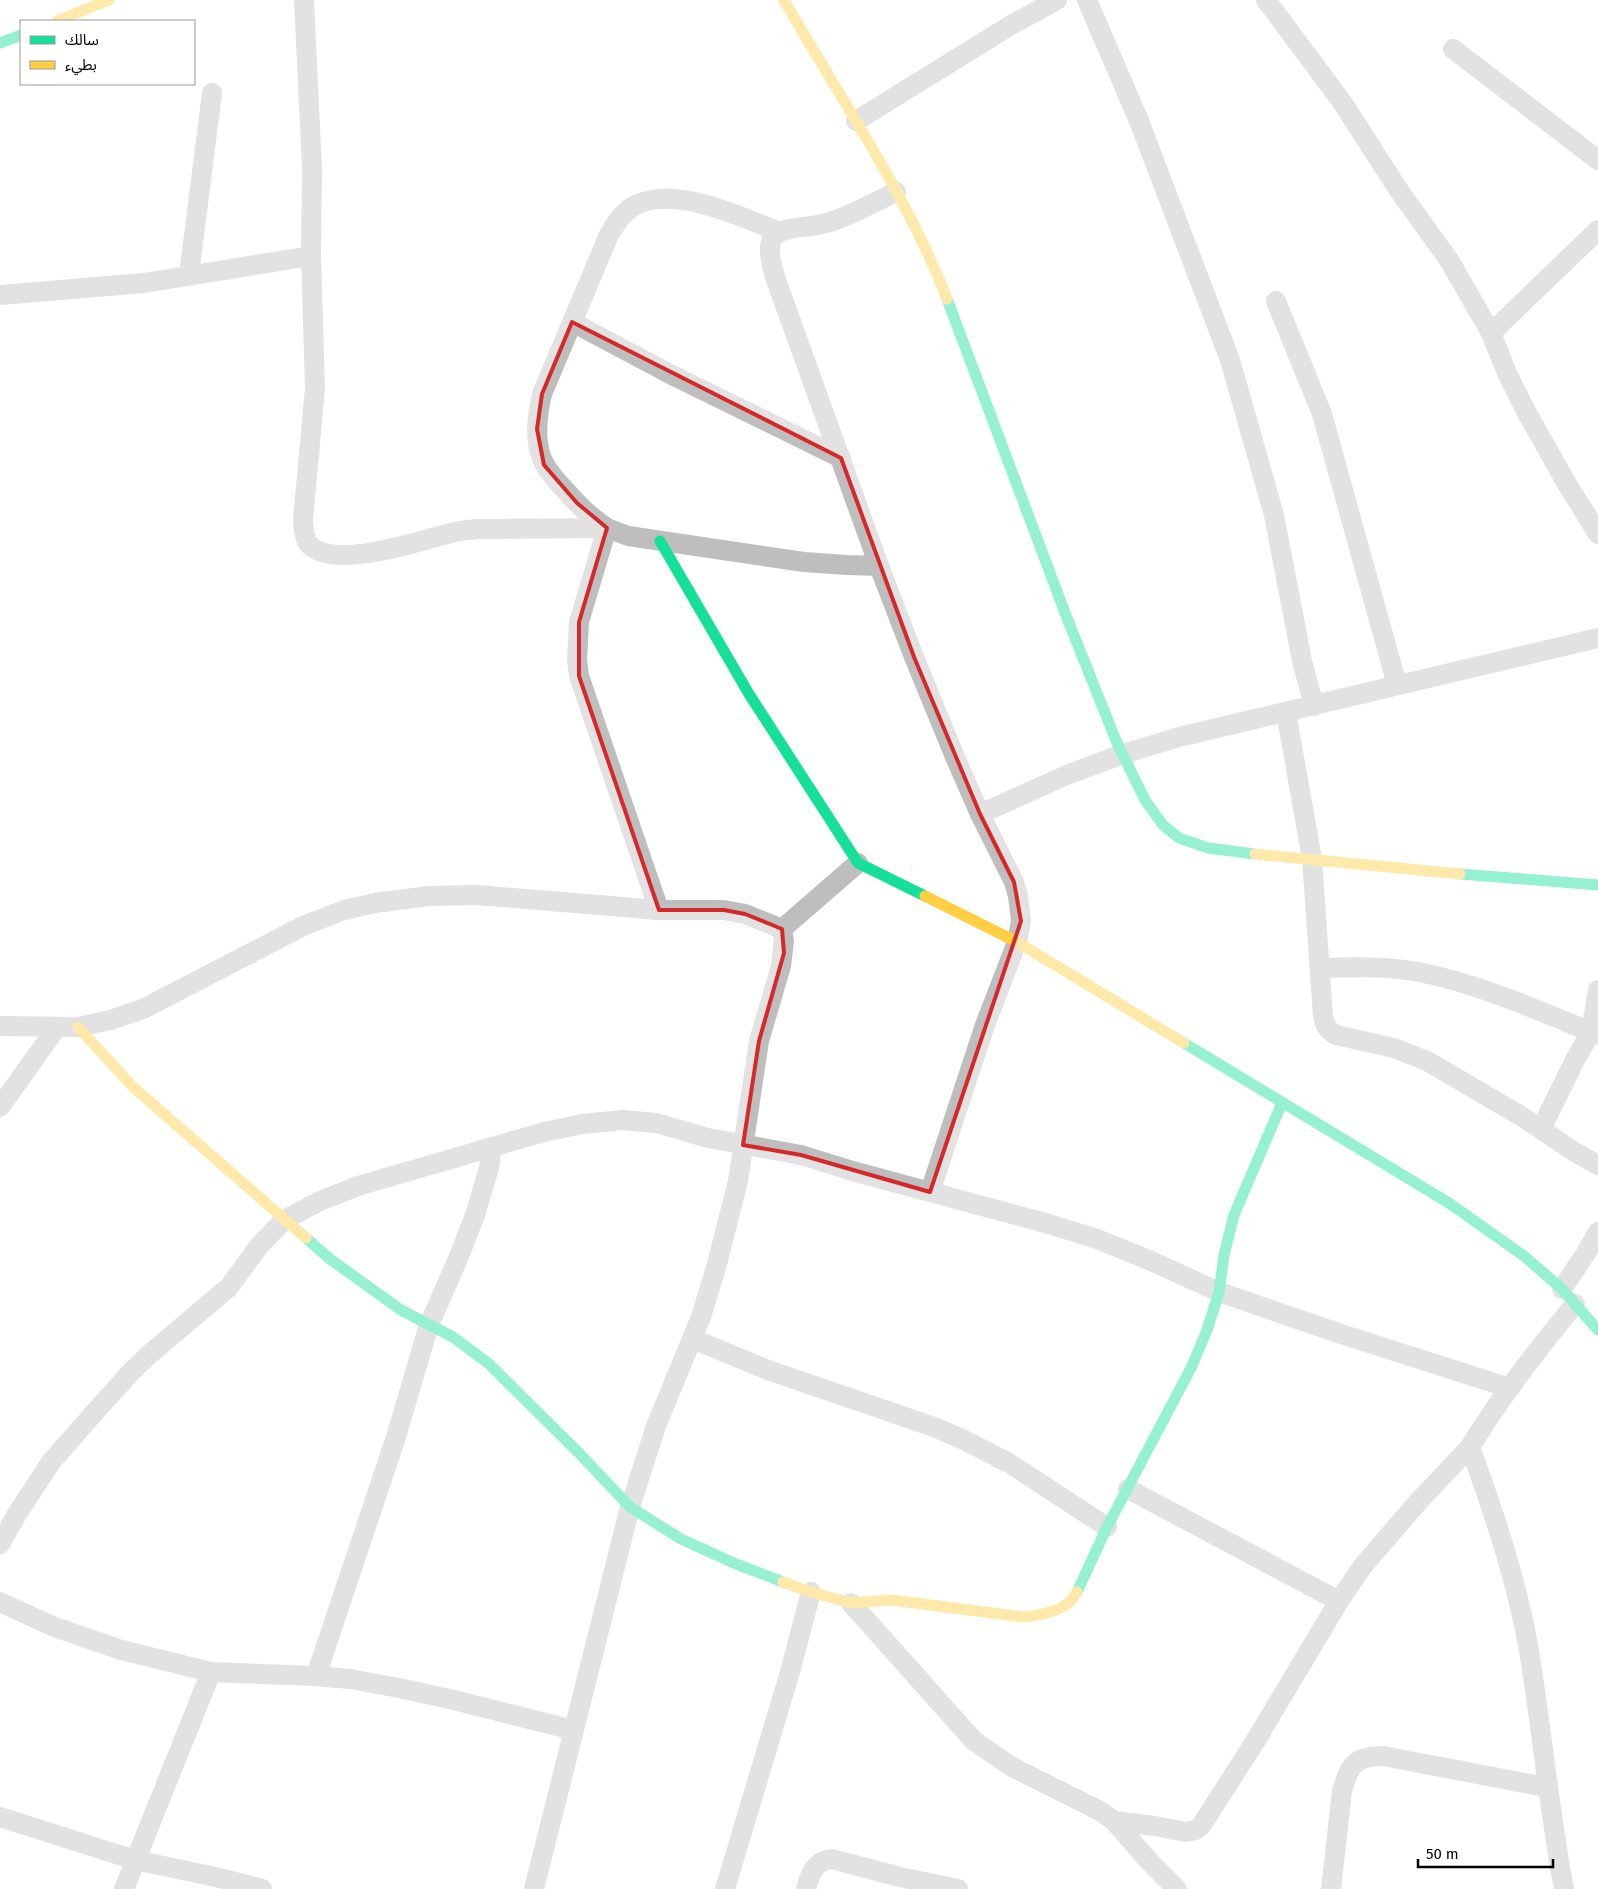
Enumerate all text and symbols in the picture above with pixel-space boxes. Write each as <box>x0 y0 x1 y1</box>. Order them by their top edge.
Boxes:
legend <box>20 20 195 85</box>
text: سالك <box>65 31 99 49</box>
text: بطيء <box>65 56 97 76</box>
scale bar <box>1418 1836 1553 1868</box>
text: 50 m <box>1426 1845 1459 1863</box>

